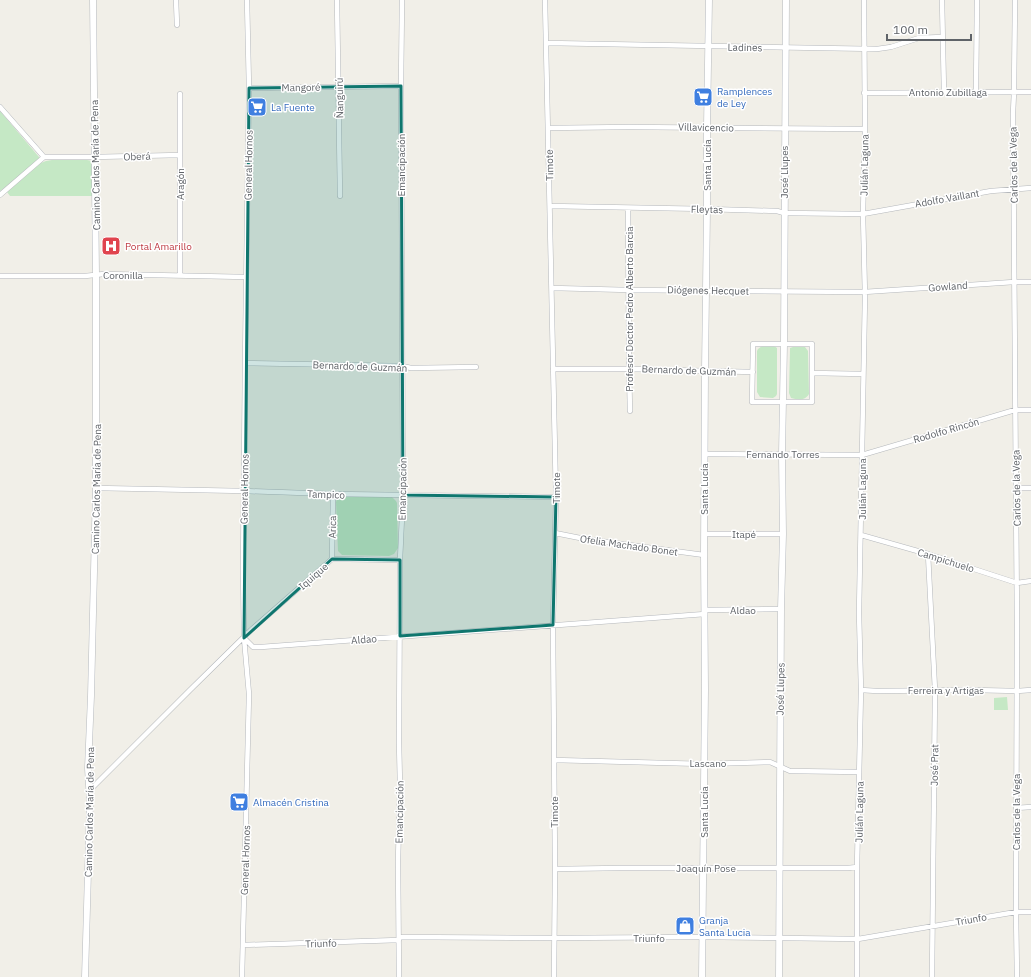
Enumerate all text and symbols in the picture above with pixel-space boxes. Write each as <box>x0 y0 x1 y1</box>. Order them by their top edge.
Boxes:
scale bar <box>887 16 971 42</box>
text: 100 m <box>893 22 928 37</box>
street label: Ladines <box>728 41 763 54</box>
street label: Ñanguirú <box>333 77 346 119</box>
street label: Mangoré <box>281 81 321 94</box>
place label: Ramplences de Ley <box>717 85 773 110</box>
supermarket icon: Ramplences de Ley <box>692 86 714 108</box>
street label: Antonio Zubillaga <box>909 86 988 99</box>
supermarket icon: La Fuente <box>246 96 268 118</box>
street label: Camino Carlos María de Pena <box>88 99 103 230</box>
place label: La Fuente <box>271 101 315 114</box>
street label: Villavicencio <box>678 121 734 134</box>
street label: Carlos de la Vega <box>1006 126 1021 203</box>
street label: General Hornos <box>241 130 256 200</box>
street label: Emancipación <box>395 133 408 197</box>
street label: Julián Laguna <box>857 133 872 196</box>
street label: Santa Lucía <box>701 139 714 191</box>
street label: José Llupes <box>778 145 791 199</box>
street label: Timote <box>543 149 556 181</box>
street label: Oberá <box>123 150 152 163</box>
street label: Aragón <box>174 168 187 200</box>
street label: Adolfo Vaillant <box>914 186 981 211</box>
street label: Fleytas <box>691 203 723 216</box>
street label: Profesor Doctor Pedro Alberto Barcia <box>623 226 636 392</box>
hospital icon: Portal Amarillo <box>100 235 122 257</box>
place label: Portal Amarillo <box>125 240 192 253</box>
street label: Coronilla <box>103 269 144 282</box>
street label: Gowland <box>928 279 968 294</box>
street label: Diógenes Hecquet <box>667 283 750 298</box>
street label: Bernardo de Guzmán <box>312 358 408 375</box>
street label: Bernardo de Guzmán <box>641 362 737 379</box>
street label: Rodolfo Rincón <box>912 415 981 446</box>
street label: Camino Carlos María de Pena <box>89 423 104 554</box>
street label: Fernando Torres <box>746 448 820 461</box>
street label: Carlos de la Vega <box>1009 449 1024 526</box>
street label: General Hornos <box>237 454 252 524</box>
street label: Emancipación <box>395 457 410 521</box>
street label: Julián Laguna <box>856 458 869 520</box>
street label: Santa Lucía <box>698 463 711 515</box>
street label: Timote <box>550 472 563 504</box>
street label: Tampico <box>307 487 346 502</box>
street label: Arica <box>326 515 339 539</box>
street label: Itapé <box>732 528 757 541</box>
street label: Ofelia Machado Bonet <box>579 532 679 559</box>
street label: Campichuelo <box>916 546 976 575</box>
street label: Iquique <box>296 560 331 593</box>
street label: Aldao <box>730 604 756 617</box>
street label: Aldao <box>351 632 378 647</box>
street label: José Llupes <box>774 662 787 716</box>
street label: Ferreira y Artigas <box>908 684 984 697</box>
street label: José Prat <box>928 743 941 786</box>
street label: Camino Carlos María de Pena <box>82 746 97 877</box>
street label: Lascano <box>690 757 727 770</box>
street label: Carlos de la Vega <box>1010 773 1023 850</box>
street label: Emancipación <box>392 780 407 844</box>
street label: Julián Laguna <box>852 780 867 843</box>
street label: Santa Lucía <box>698 786 711 838</box>
supermarket icon: Almacén Cristina <box>228 791 250 813</box>
place label: Almacén Cristina <box>253 796 330 809</box>
street label: Timote <box>548 796 561 828</box>
street label: General Hornos <box>238 825 253 895</box>
street label: Joaquín Pose <box>676 862 736 875</box>
street label: Triunfo <box>954 910 988 929</box>
place label: Granja Santa Lucia <box>699 914 751 939</box>
shop icon: Granja Santa Lucia <box>674 915 696 937</box>
street label: Triunfo <box>633 932 665 945</box>
street label: Triunfo <box>305 936 337 951</box>

